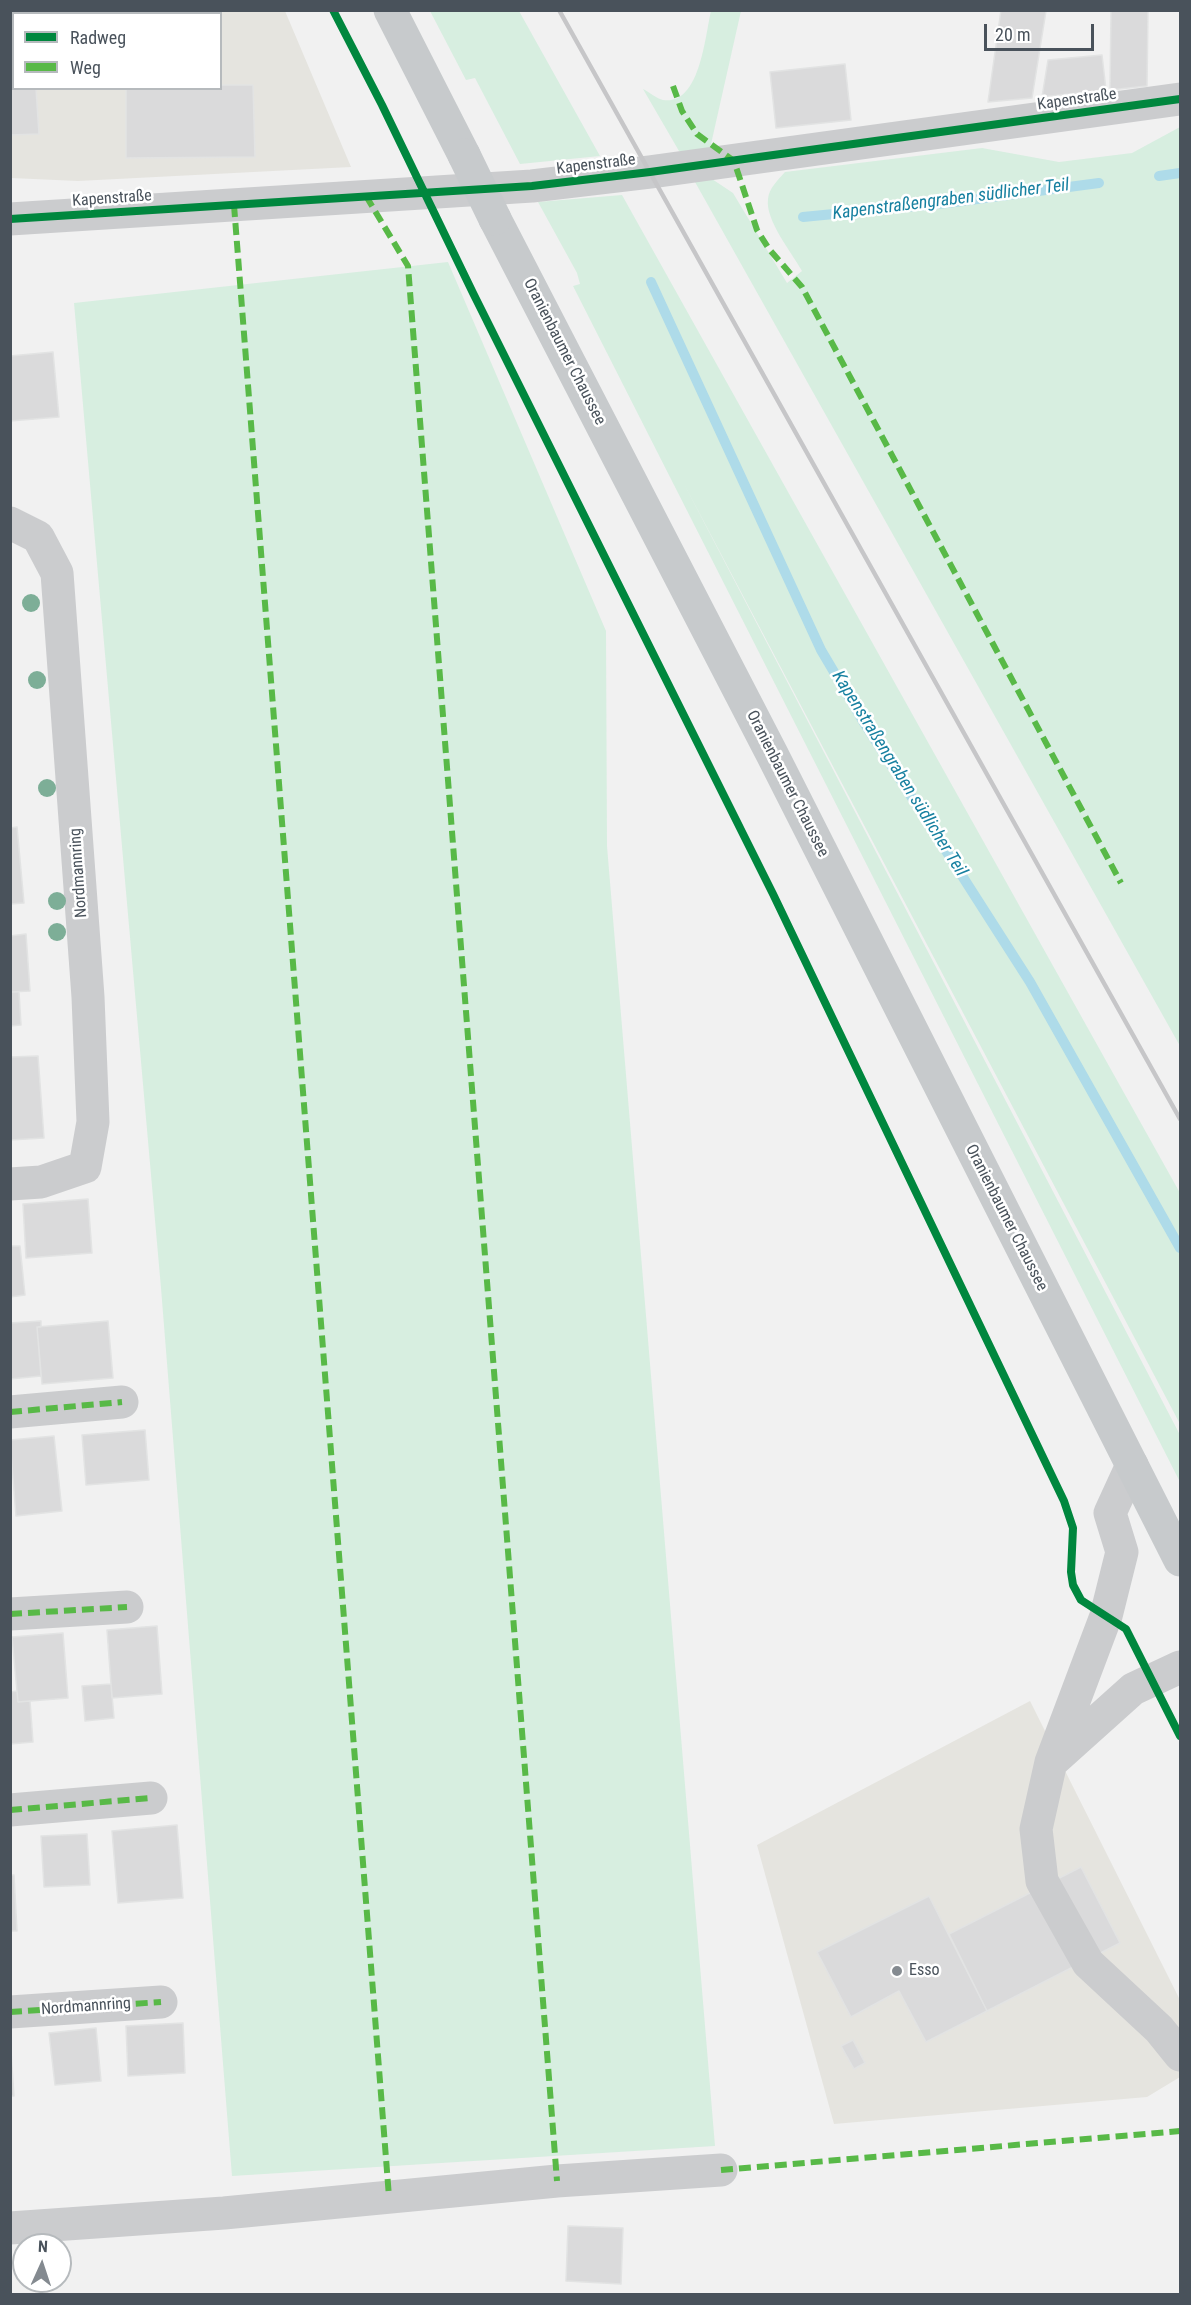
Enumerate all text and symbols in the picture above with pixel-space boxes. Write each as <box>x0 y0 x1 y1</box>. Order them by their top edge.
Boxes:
legend <box>12 12 222 90</box>
scale bar <box>987 12 1096 50</box>
text: 20 m <box>995 24 1030 45</box>
text: Radweg <box>70 27 126 48</box>
text: Weg <box>70 57 101 78</box>
street label: Kapenstraße <box>1036 85 1118 115</box>
street label: Kapenstraße <box>555 151 637 179</box>
water label: Kapenstraßengraben südlicher Teil <box>831 175 1071 225</box>
street label: Kapenstraße <box>72 187 152 211</box>
street label: Oranienbaumer Chaussee <box>519 276 609 428</box>
water label: Kapenstraßengraben südlicher Teil <box>827 667 971 881</box>
street label: Oranienbaumer Chaussee <box>742 708 832 860</box>
street label: Nordmannring <box>66 827 92 919</box>
street label: Oranienbaumer Chaussee <box>961 1142 1051 1294</box>
place label: Esso <box>909 1961 940 1981</box>
marker: Esso <box>890 1964 904 1978</box>
street label: Nordmannring <box>40 1994 132 2020</box>
north arrow <box>12 2233 72 2293</box>
text: N <box>37 2237 48 2256</box>

